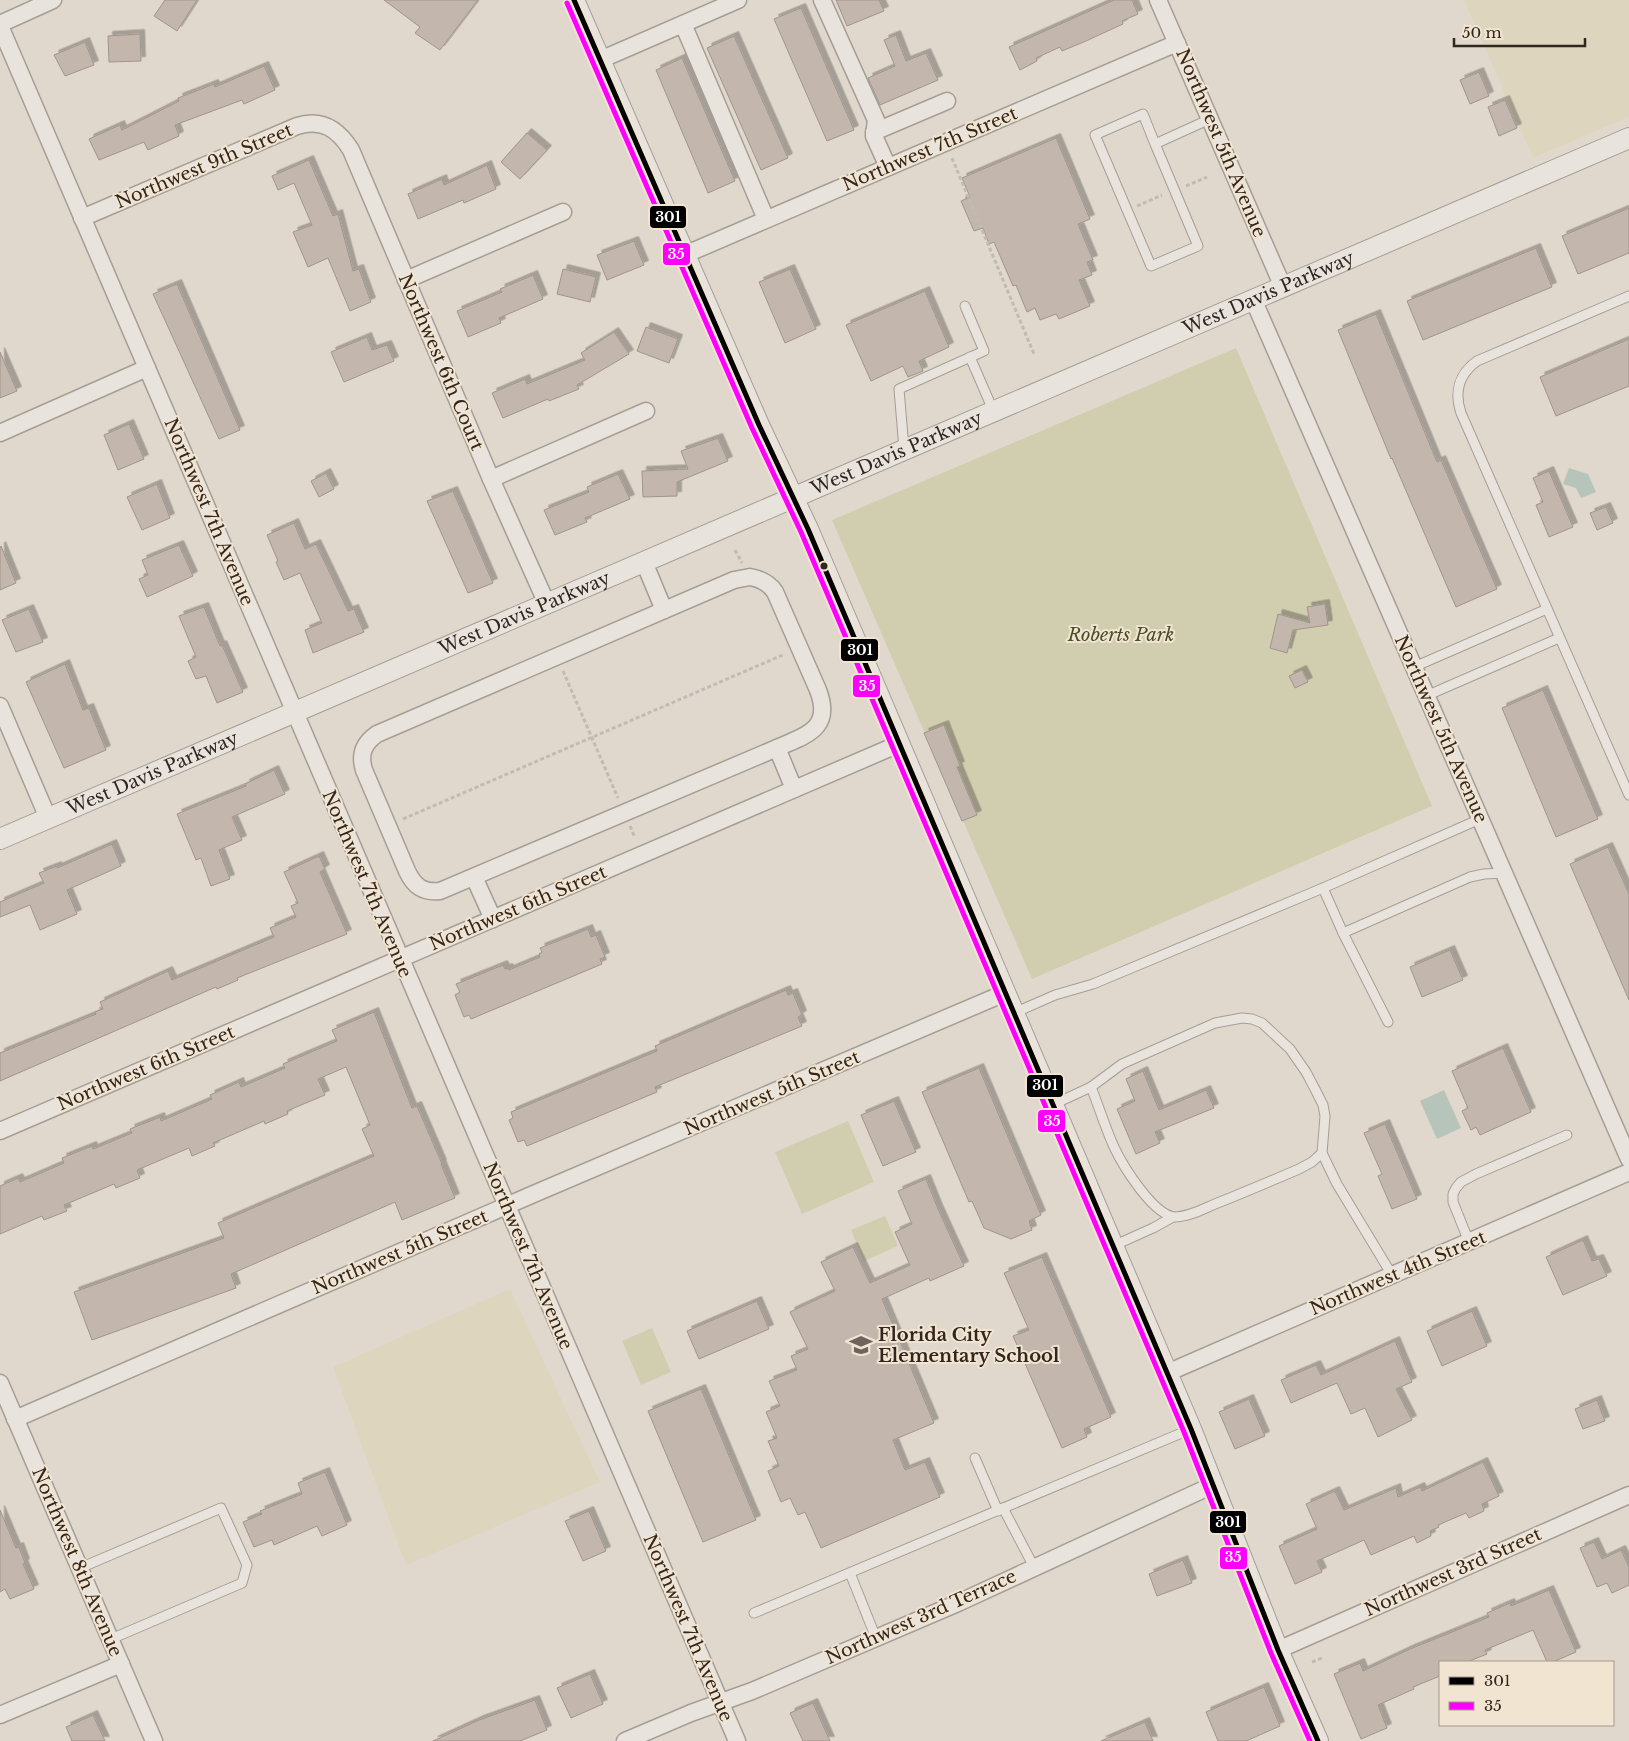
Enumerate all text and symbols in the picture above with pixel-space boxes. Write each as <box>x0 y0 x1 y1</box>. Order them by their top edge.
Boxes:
scale bar <box>1454 15 1585 47</box>
text: 50 m <box>1462 23 1502 42</box>
street label: Northwest 5th Avenue <box>1171 45 1271 241</box>
street label: Northwest 7th Street <box>839 102 1021 196</box>
street label: Northwest 9th Street <box>112 119 296 213</box>
line badge: 301 <box>649 205 687 229</box>
text: 301 <box>655 208 681 226</box>
line badge: 35 <box>662 242 691 266</box>
text: 35 <box>667 245 685 263</box>
street label: West Davis Parkway <box>1179 246 1358 340</box>
street label: Northwest 6th Court <box>394 270 488 454</box>
street label: West Davis Parkway <box>807 406 986 500</box>
street label: Northwest 7th Avenue <box>159 415 259 609</box>
unlabelled marker <box>819 561 829 571</box>
street label: West Davis Parkway <box>435 567 614 660</box>
park label: Roberts Park <box>1067 624 1174 646</box>
street label: Northwest 5th Avenue <box>1390 632 1492 826</box>
line badge: 301 <box>840 638 879 662</box>
text: 301 <box>847 641 873 659</box>
line badge: 35 <box>852 674 881 698</box>
text: 35 <box>858 677 876 695</box>
street label: West Davis Parkway <box>63 727 242 820</box>
street label: Northwest 7th Avenue <box>317 787 417 981</box>
street label: Northwest 6th Street <box>426 861 610 955</box>
street label: Northwest 6th Street <box>54 1021 238 1115</box>
street label: Northwest 5th Street <box>681 1046 863 1140</box>
line badge: 301 <box>1026 1074 1064 1098</box>
text: 301 <box>1032 1076 1058 1094</box>
line badge: 35 <box>1037 1109 1066 1133</box>
text: 35 <box>1043 1112 1061 1130</box>
street label: Northwest 7th Avenue <box>478 1159 578 1353</box>
street label: Northwest 5th Street <box>309 1205 491 1299</box>
street label: Northwest 4th Street <box>1307 1226 1490 1320</box>
place label: Florida City Elementary School <box>878 1324 1060 1367</box>
school or university icon: Florida City Elementary School <box>848 1332 874 1358</box>
street label: Northwest 8th Avenue <box>27 1464 127 1660</box>
line badge: 301 <box>1209 1510 1247 1534</box>
text: 301 <box>1215 1513 1241 1531</box>
street label: Northwest 3rd Street <box>1361 1523 1545 1621</box>
street label: Northwest 7th Avenue <box>638 1531 738 1725</box>
line badge: 35 <box>1219 1546 1248 1570</box>
text: 35 <box>1224 1548 1242 1566</box>
street label: Northwest 3rd Terrace <box>822 1565 1020 1669</box>
legend <box>1439 1661 1614 1726</box>
text: 301 <box>1484 1671 1511 1690</box>
text: 35 <box>1484 1696 1502 1715</box>

